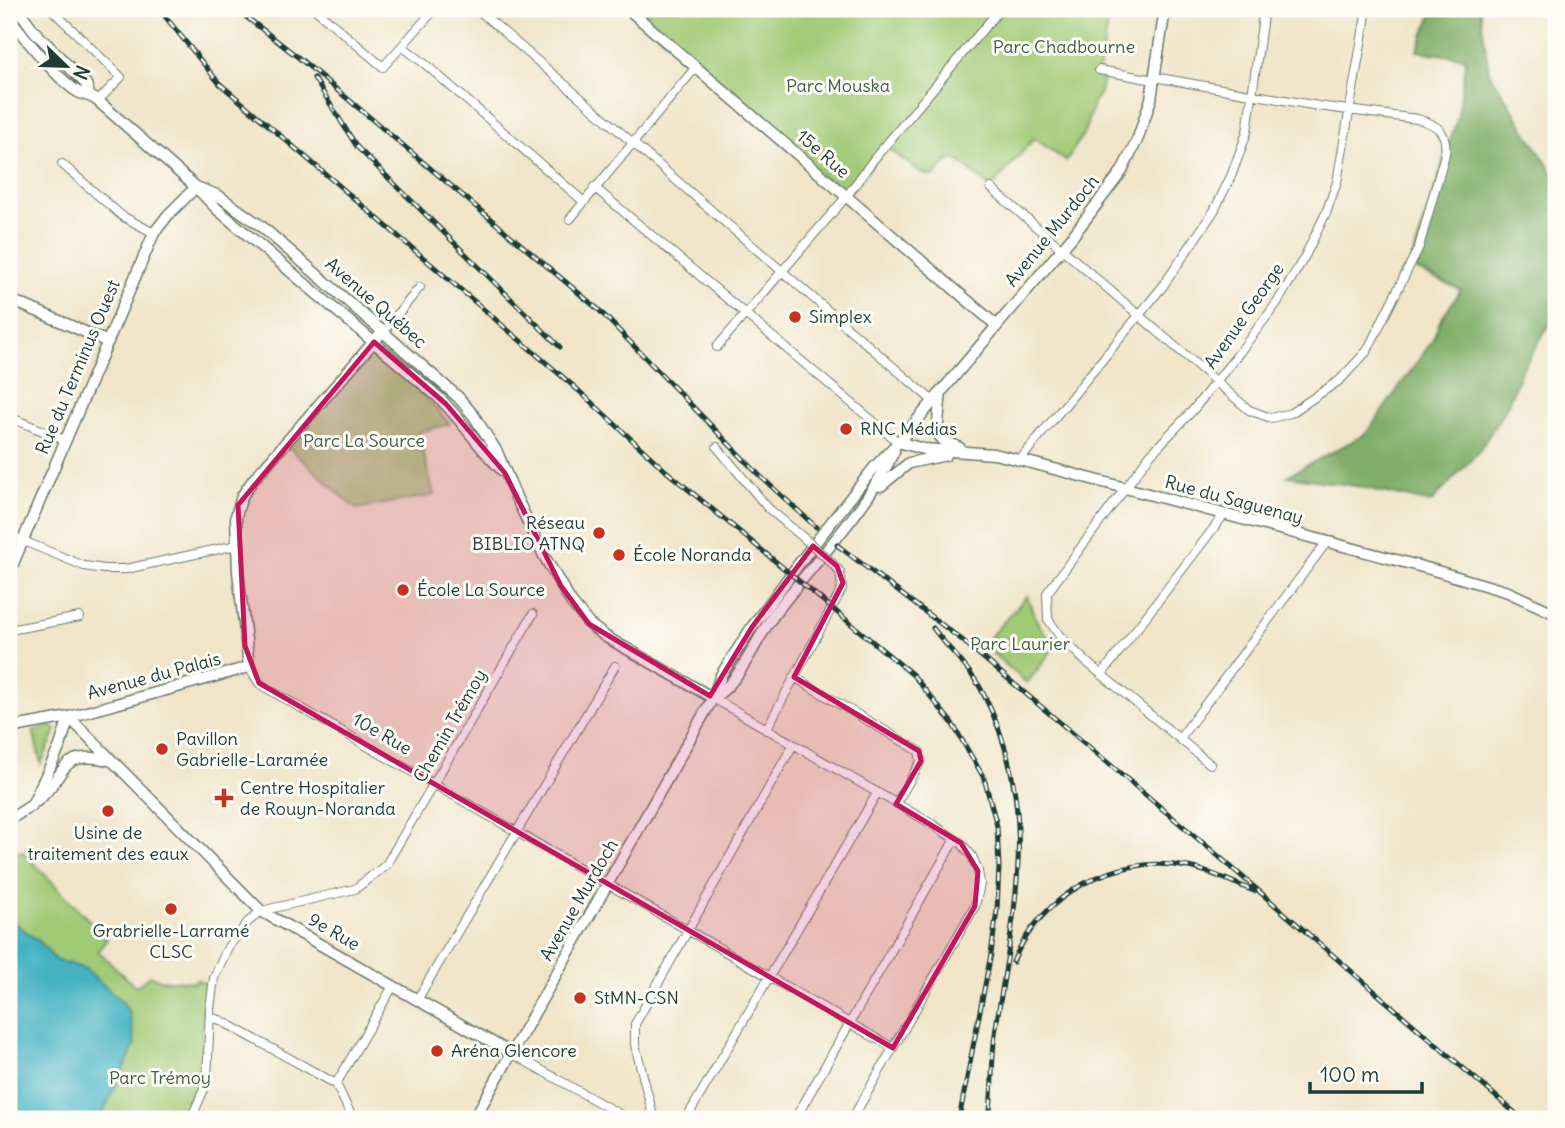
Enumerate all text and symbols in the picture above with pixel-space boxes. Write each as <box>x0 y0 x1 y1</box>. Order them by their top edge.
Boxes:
north arrow <box>32 32 102 102</box>
park label: Parc Chadbourne <box>993 35 1135 58</box>
text: N <box>68 62 95 83</box>
park label: Parc Mouska <box>786 74 890 97</box>
street label: 15e Rue <box>792 124 855 183</box>
street label: Avenue Murdoch <box>1000 170 1104 291</box>
street label: Avenue Québec <box>321 252 432 353</box>
street label: Avenue George <box>1199 258 1289 373</box>
street label: Rue du Terminus Ouest <box>30 276 125 458</box>
place label: Simplex <box>809 305 872 328</box>
marker: Simplex <box>787 309 803 325</box>
place label: RNC Médias <box>860 417 957 440</box>
marker: RNC Médias <box>838 421 854 437</box>
park label: Parc La Source <box>303 429 425 452</box>
street label: Rue du Saguenay <box>1162 470 1306 529</box>
place label: Réseau BIBLIO ATNQ <box>472 511 585 555</box>
marker: Réseau BIBLIO ATNQ <box>591 525 607 541</box>
place label: École Noranda <box>633 543 752 566</box>
marker: École Noranda <box>611 547 627 563</box>
place label: École La Source <box>417 578 545 601</box>
marker: École La Source <box>395 582 411 598</box>
park label: Parc Laurier <box>970 632 1071 655</box>
street label: Avenue du Palais <box>85 647 223 704</box>
street label: Chemin Trémoy <box>408 665 491 787</box>
street label: 10e Rue <box>349 707 416 760</box>
place label: Pavillon Gabrielle-Laramée <box>176 727 328 771</box>
marker: Pavillon Gabrielle-Laramée <box>154 741 170 757</box>
place label: Centre Hospitalier de Rouyn-Noranda <box>240 776 396 820</box>
marker: Centre Hospitalier de Rouyn-Noranda <box>214 788 234 808</box>
marker: Usine de traitement des eaux <box>100 803 116 819</box>
place label: Usine de traitement des eaux <box>27 821 189 865</box>
street label: Avenue Murdoch <box>534 835 623 965</box>
marker: Grabrielle-Larramé CLSC <box>163 901 179 917</box>
street label: 9e Rue <box>304 908 364 955</box>
place label: Grabrielle-Larramé CLSC <box>92 919 250 963</box>
place label: StMN-CSN <box>594 986 679 1009</box>
marker: StMN-CSN <box>572 990 588 1006</box>
place label: Aréna Glencore <box>451 1039 577 1062</box>
marker: Aréna Glencore <box>429 1043 445 1059</box>
scale bar <box>1310 1051 1422 1095</box>
text: 100 m <box>1320 1061 1379 1088</box>
park label: Parc Trémoy <box>109 1066 211 1089</box>

